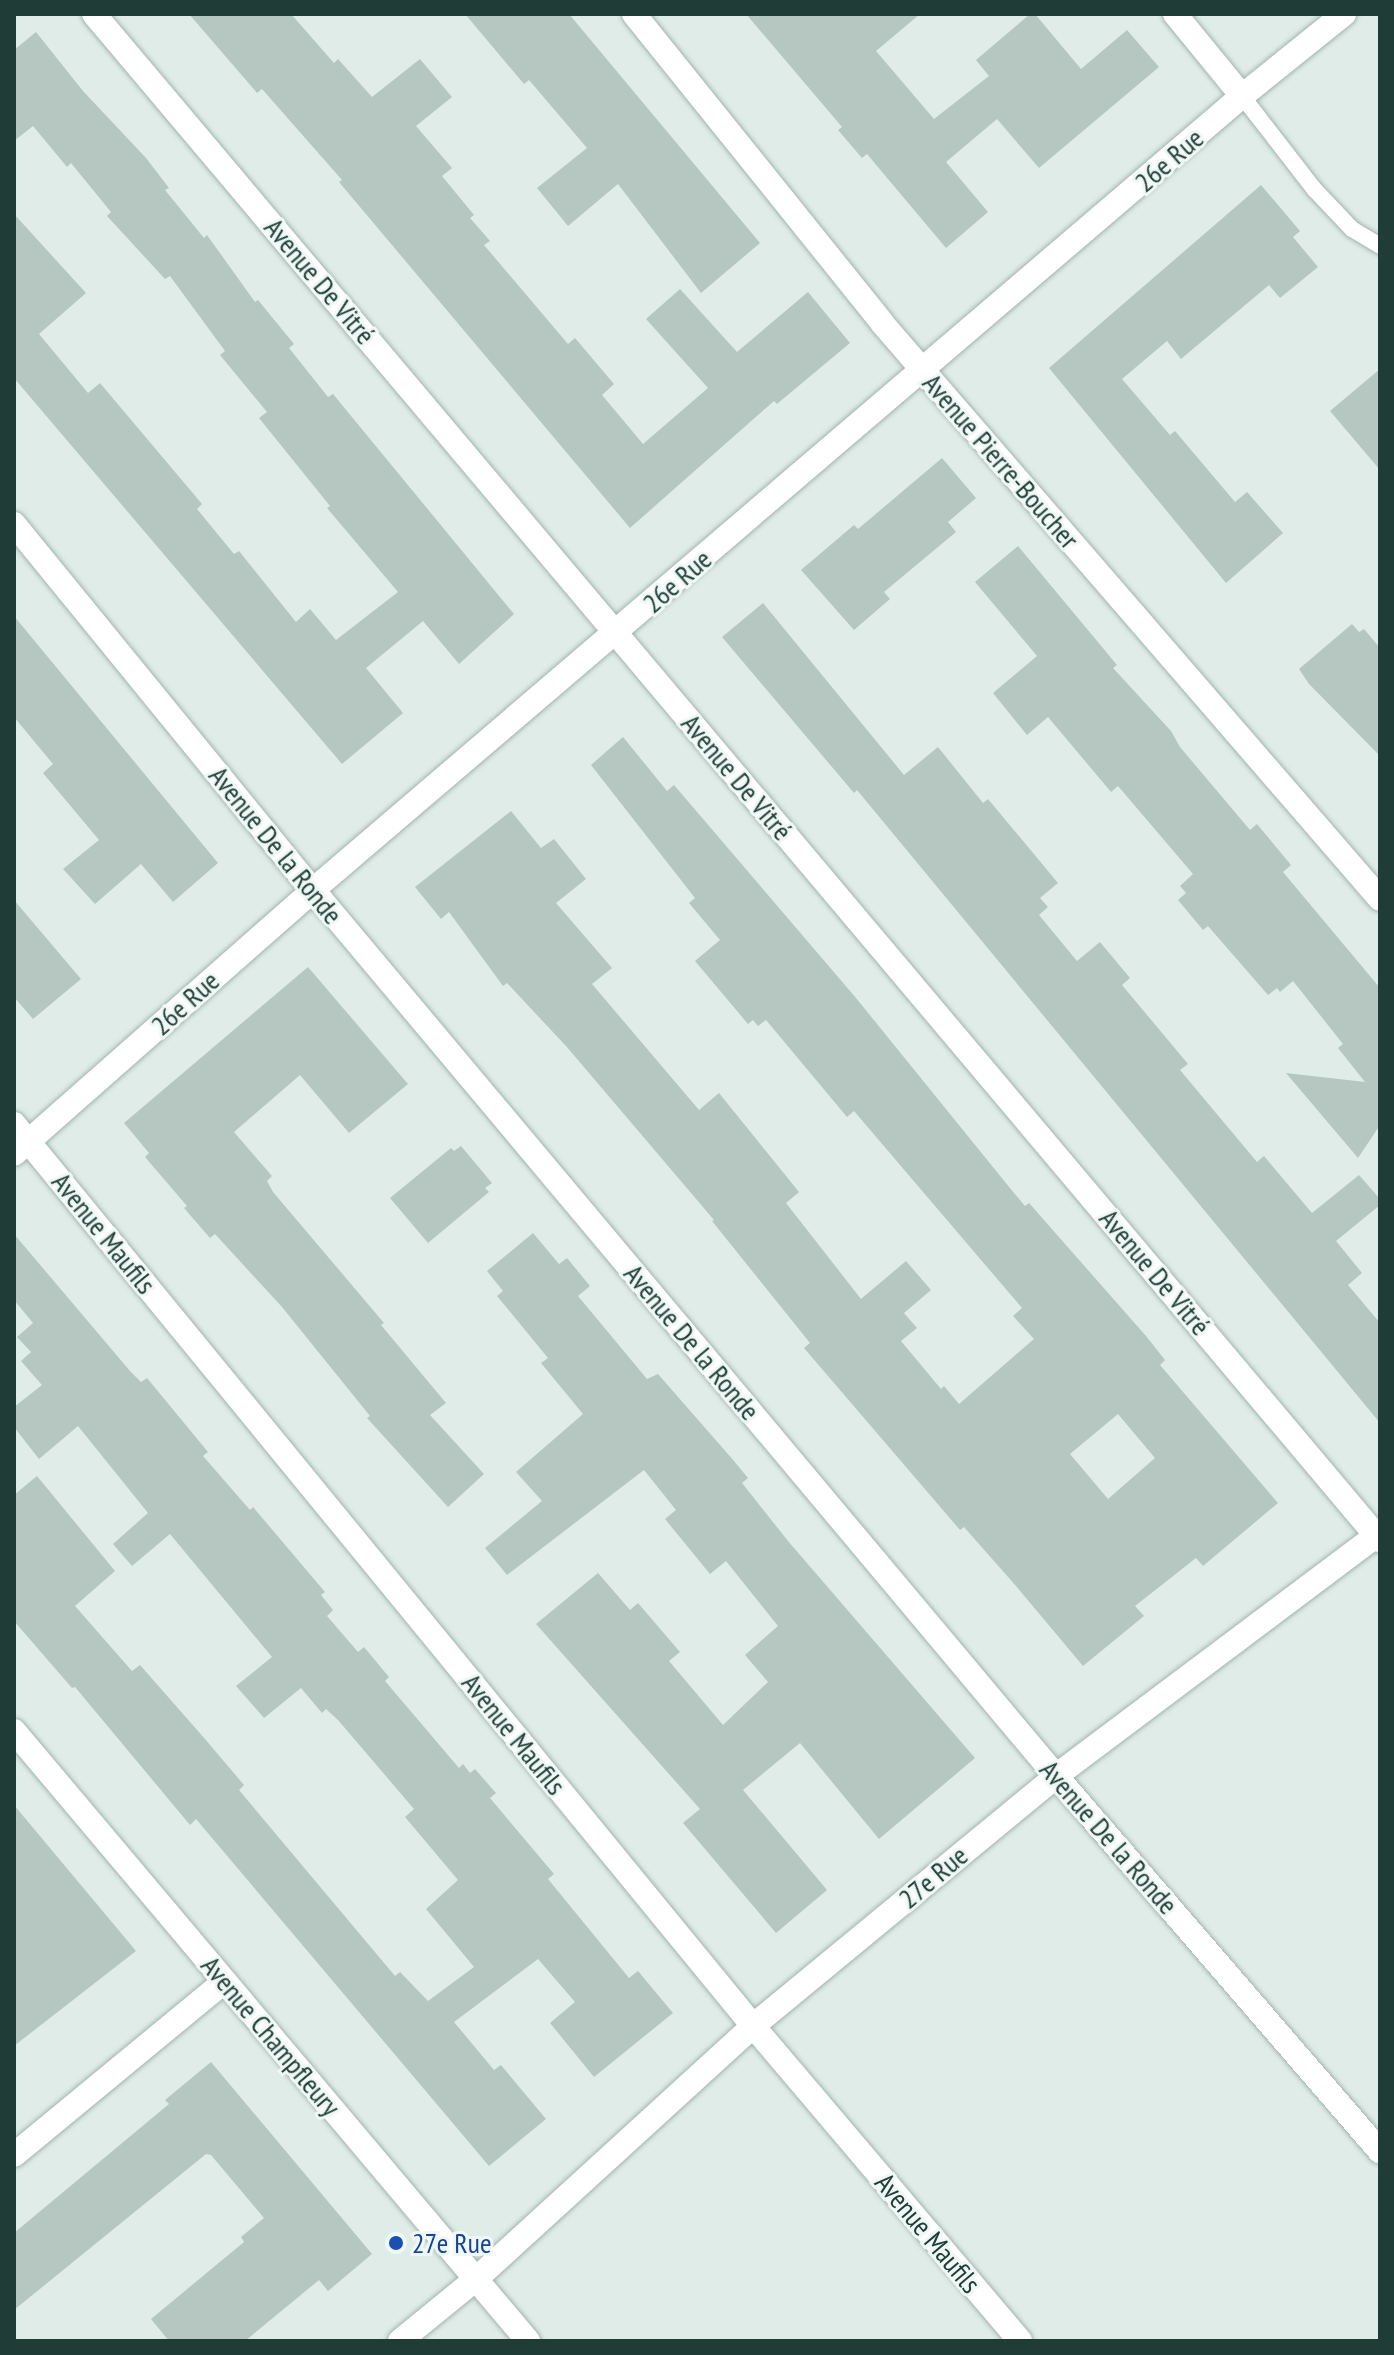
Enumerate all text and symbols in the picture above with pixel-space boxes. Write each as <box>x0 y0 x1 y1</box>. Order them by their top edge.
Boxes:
street label: 26e Rue <box>1128 121 1210 199</box>
street label: Avenue De Vitré <box>257 211 383 351</box>
street label: Avenue Pierre-Boucher <box>916 367 1086 555</box>
street label: 26e Rue <box>636 542 718 620</box>
street label: Avenue De Vitré <box>674 707 800 847</box>
street label: Avenue De la Ronde <box>202 759 350 931</box>
street label: 26e Rue <box>144 964 226 1042</box>
street label: Avenue Maufils <box>45 1166 163 1300</box>
street label: Avenue De Vitré <box>1092 1202 1218 1342</box>
street label: Avenue De la Ronde <box>617 1257 767 1427</box>
street label: Avenue Maufils <box>455 1667 573 1801</box>
street label: Avenue De la Ronde <box>1033 1753 1185 1921</box>
street label: 27e Rue <box>892 1839 974 1915</box>
street label: Avenue Champfleury <box>194 1949 348 2123</box>
street label: Avenue Maufils <box>868 2166 988 2300</box>
place label: 27e Rue <box>412 2226 491 2260</box>
marker: 27e Rue <box>387 2234 405 2252</box>

